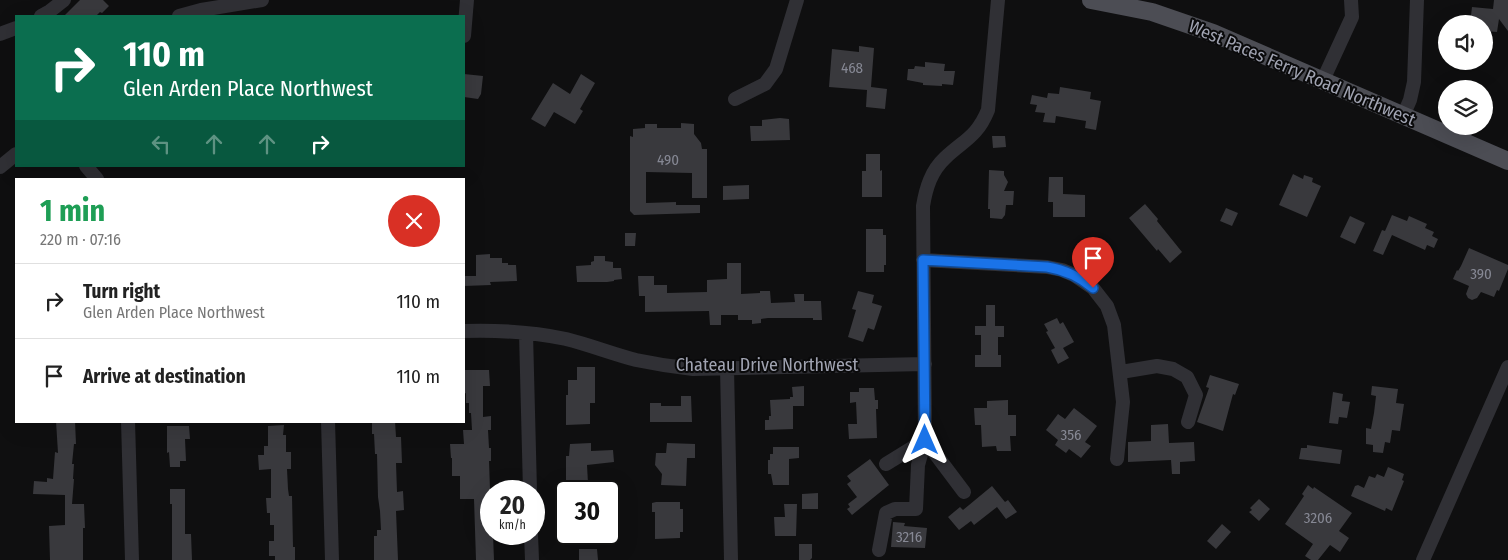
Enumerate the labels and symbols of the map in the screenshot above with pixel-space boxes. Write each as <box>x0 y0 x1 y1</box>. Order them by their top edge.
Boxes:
street label: West Paces Ferry Road Northwest <box>1185 15 1419 131</box>
house number: 468 <box>841 59 863 77</box>
house number: 490 <box>657 151 679 169</box>
pin <box>1072 237 1114 288</box>
house number: 390 <box>1470 265 1492 283</box>
street label: Chateau Drive Northwest <box>676 354 858 376</box>
position arrow <box>898 413 950 465</box>
house number: 356 <box>1060 426 1082 444</box>
speed limit sign: 30 <box>555 480 620 545</box>
house number: 3206 <box>1304 509 1332 527</box>
house number: 3216 <box>896 528 922 546</box>

